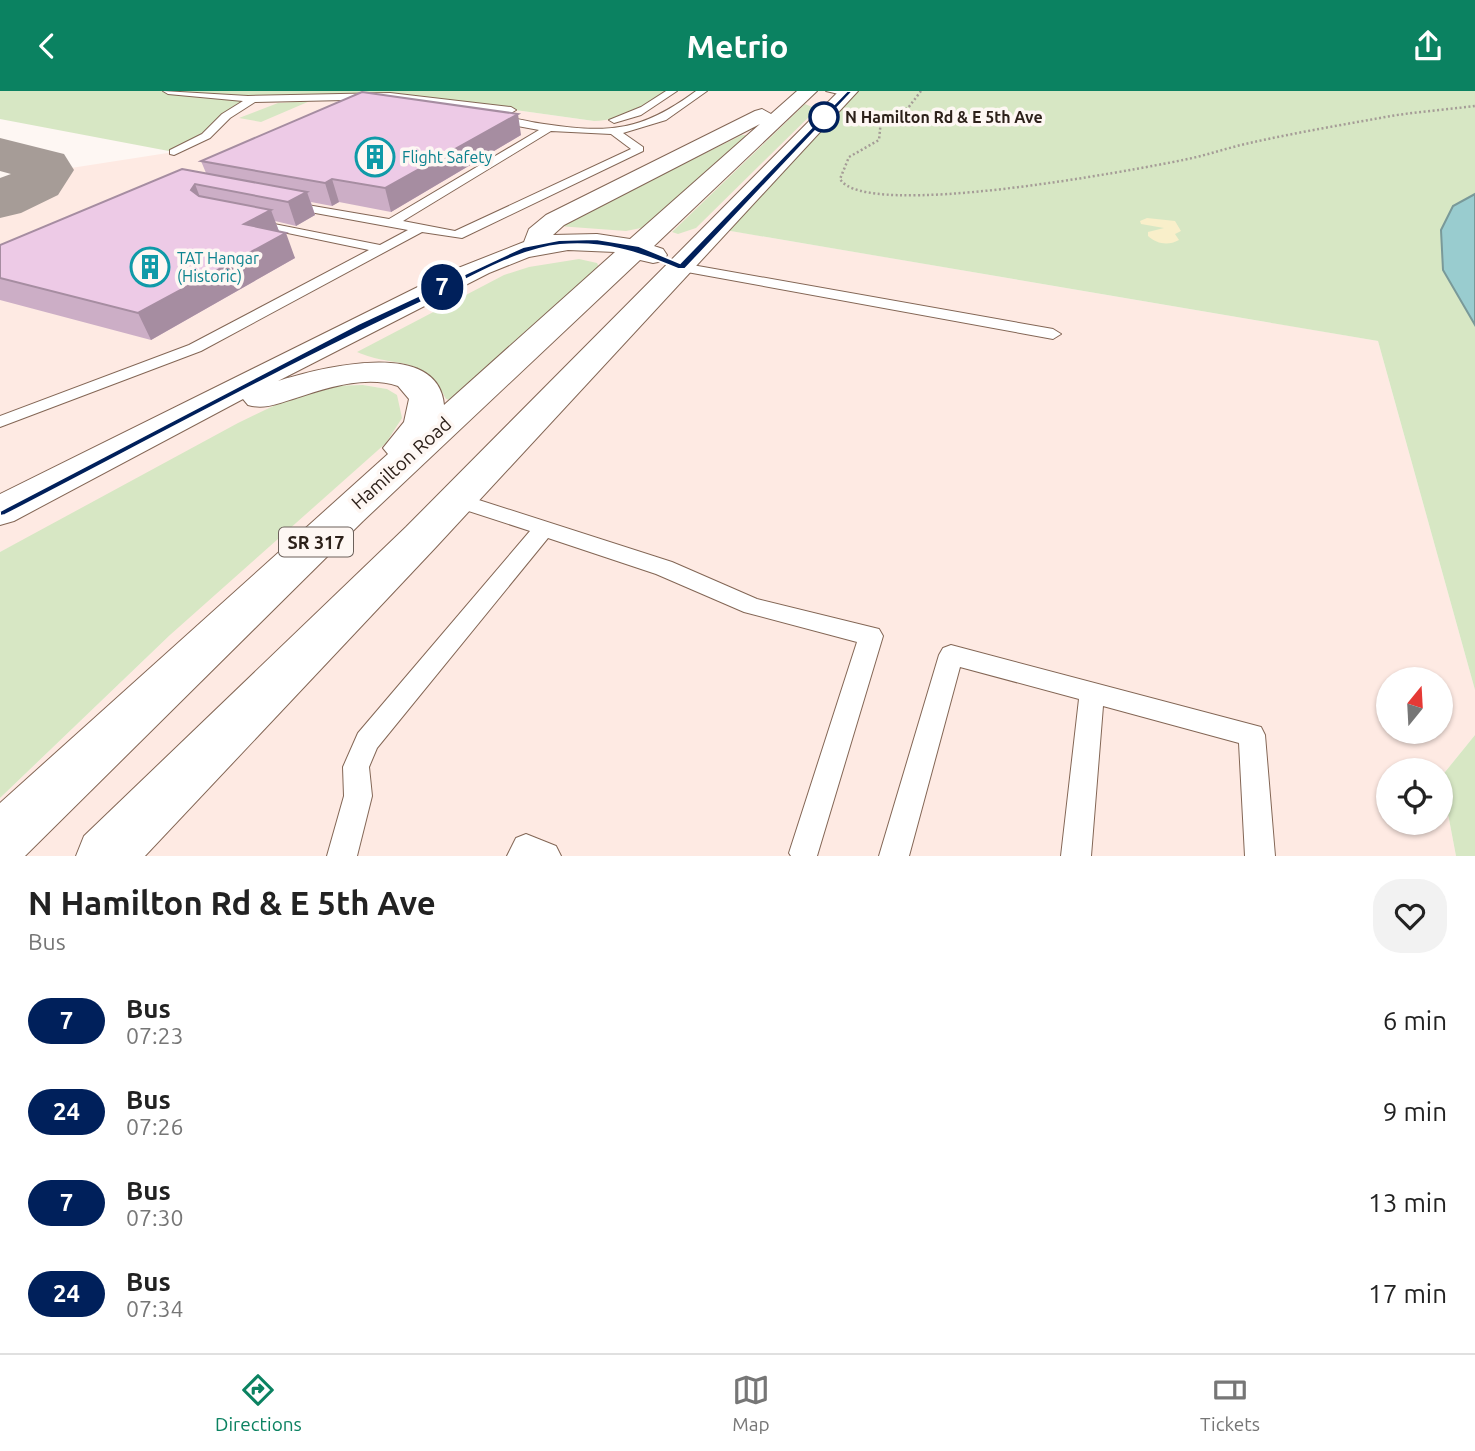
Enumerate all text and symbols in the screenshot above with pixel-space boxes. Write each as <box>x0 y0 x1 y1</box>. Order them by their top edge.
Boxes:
icon: back <box>28 27 66 65</box>
icon: share <box>1409 27 1447 65</box>
text: Metrio <box>686 28 789 64</box>
marker: N Hamilton Rd & E 5th Ave <box>809 102 839 132</box>
place label: N Hamilton Rd & E 5th Ave <box>845 108 1043 126</box>
building icon: Flight Safety <box>354 136 396 178</box>
place label: Flight Safety <box>402 148 493 166</box>
building icon: TAT Hangar (Historic) <box>129 246 171 288</box>
place label: TAT Hangar (Historic) <box>177 249 259 286</box>
line badge: 7 <box>419 264 465 310</box>
text: 7 <box>435 273 449 300</box>
street label: Hamilton Road <box>347 412 455 514</box>
road number: SR 317 <box>279 527 353 557</box>
north arrow <box>1376 667 1452 744</box>
map controls <box>1376 667 1453 835</box>
button: locate <box>1376 758 1453 835</box>
button: heart <box>1373 879 1447 953</box>
text: N Hamilton Rd & E 5th Ave <box>28 884 436 921</box>
text: Bus <box>28 929 66 954</box>
text: Bus <box>126 994 171 1023</box>
text: 6 min <box>1383 1006 1447 1035</box>
text: 7 <box>60 1007 73 1034</box>
text: 07:23 <box>126 1023 184 1048</box>
text: Bus <box>126 1085 171 1114</box>
text: 9 min <box>1383 1097 1447 1126</box>
text: 24 <box>53 1098 80 1125</box>
text: 07:26 <box>126 1114 184 1139</box>
text: Bus <box>126 1176 171 1205</box>
text: 13 min <box>1368 1188 1447 1217</box>
text: 7 <box>60 1189 73 1216</box>
text: 07:30 <box>126 1205 184 1230</box>
text: Bus <box>126 1267 171 1296</box>
text: 17 min <box>1368 1279 1447 1308</box>
text: 24 <box>53 1280 80 1307</box>
text: 07:34 <box>126 1296 184 1321</box>
tab: Directions <box>215 1371 302 1435</box>
tab: Map <box>732 1371 770 1435</box>
tab: Tickets <box>1200 1371 1260 1435</box>

